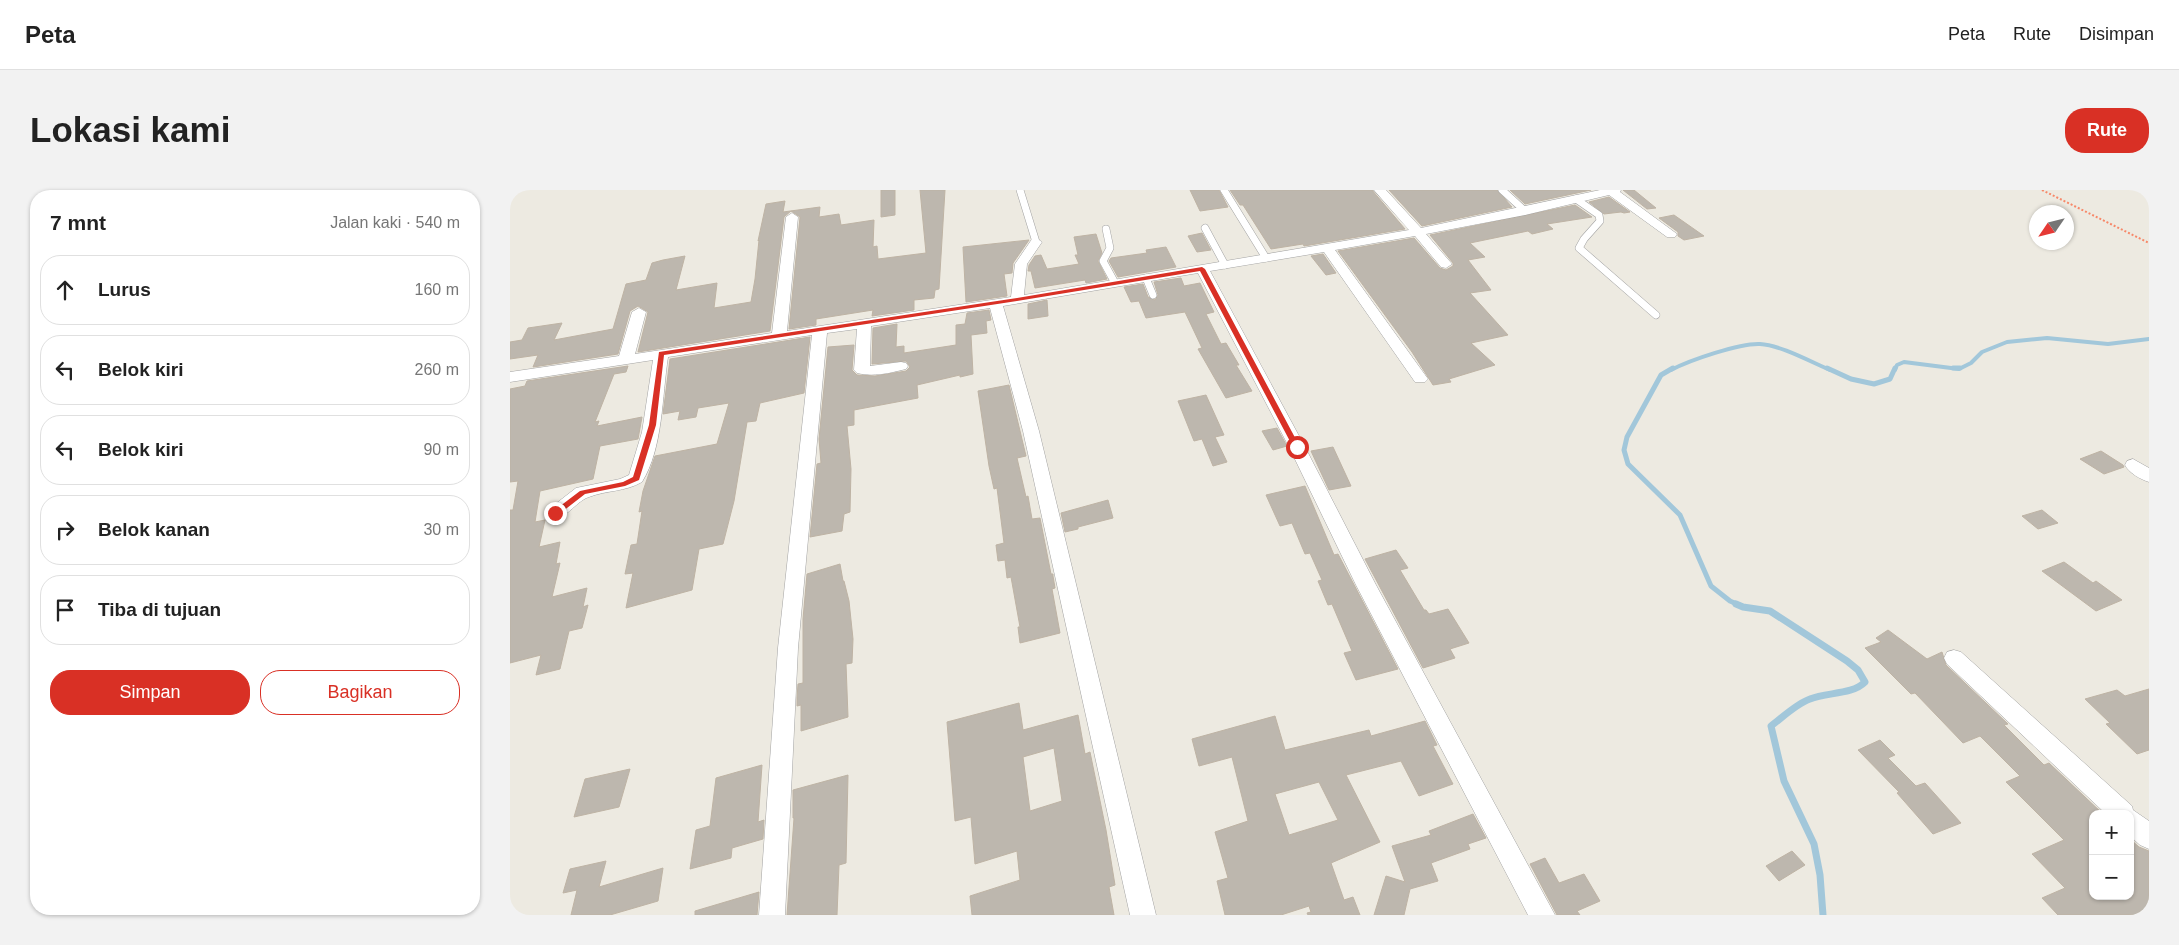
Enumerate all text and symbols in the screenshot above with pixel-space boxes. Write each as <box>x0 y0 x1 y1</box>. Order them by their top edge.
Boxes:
text: Peta <box>25 21 76 48</box>
text: Peta <box>1948 24 1985 44</box>
text: Rute <box>2013 24 2051 44</box>
text: Disimpan <box>2079 24 2154 44</box>
button: Rute <box>2065 108 2149 153</box>
text: Lokasi kami <box>30 110 230 149</box>
north arrow <box>2029 205 2074 250</box>
text: 7 mnt <box>50 211 106 234</box>
text: Jalan kaki · 540 m <box>330 214 460 231</box>
icon: ahead <box>51 276 79 304</box>
text: Lurus <box>98 279 151 300</box>
text: 160 m <box>415 281 459 298</box>
icon: left <box>51 356 79 384</box>
text: Belok kiri <box>98 359 184 380</box>
text: 260 m <box>415 361 459 378</box>
icon: left <box>51 436 79 464</box>
route start <box>1286 436 1309 459</box>
text: Belok kiri <box>98 439 184 460</box>
text: 90 m <box>423 441 459 458</box>
route end <box>544 502 567 525</box>
icon: right <box>51 516 79 544</box>
text: Belok kanan <box>98 519 210 540</box>
text: 30 m <box>423 521 459 538</box>
icon: arrive <box>51 596 79 624</box>
text: Tiba di tujuan <box>98 599 221 620</box>
button: Simpan <box>50 670 250 715</box>
button: Bagikan <box>260 670 460 715</box>
map controls <box>2089 810 2134 900</box>
button: + <box>2089 810 2134 855</box>
button: − <box>2089 855 2134 900</box>

